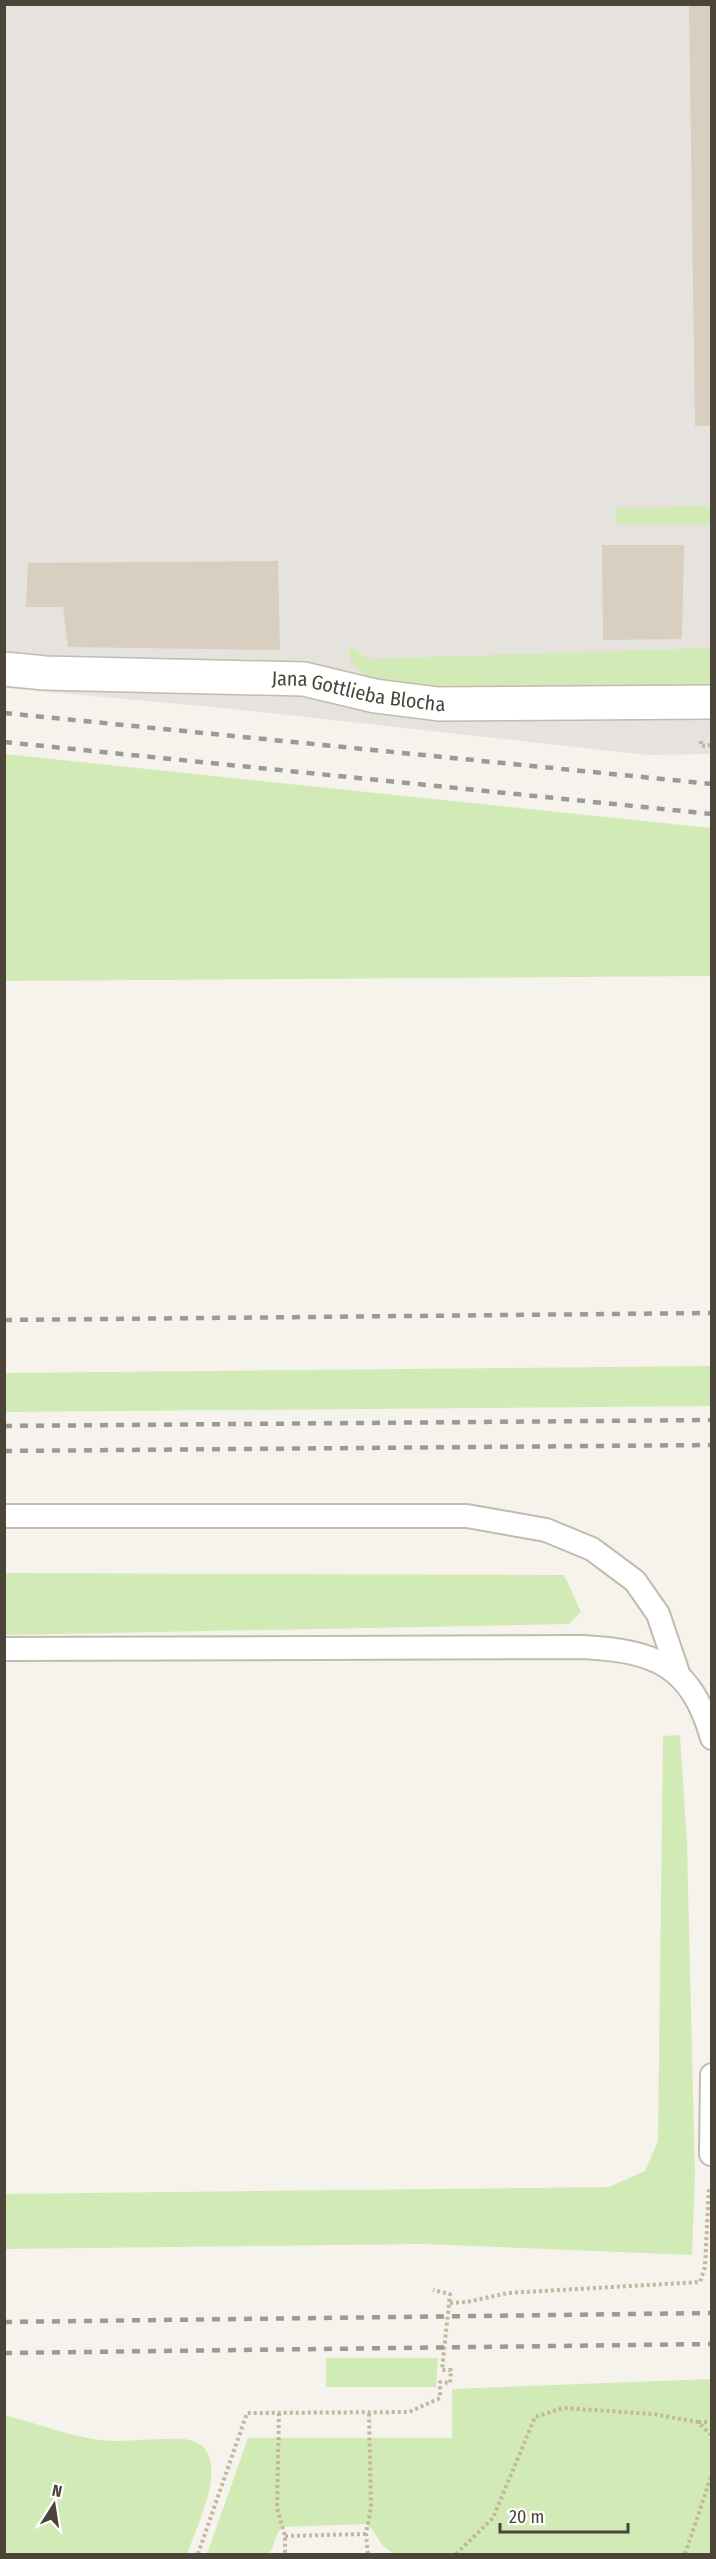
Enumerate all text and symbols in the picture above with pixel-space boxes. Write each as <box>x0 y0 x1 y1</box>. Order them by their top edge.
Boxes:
street label: Jana Gottlieba Blocha <box>271 666 445 716</box>
north arrow <box>24 2475 84 2535</box>
text: N <box>50 2481 64 2501</box>
scale bar <box>500 2496 628 2534</box>
text: 20 m <box>509 2506 544 2528</box>

